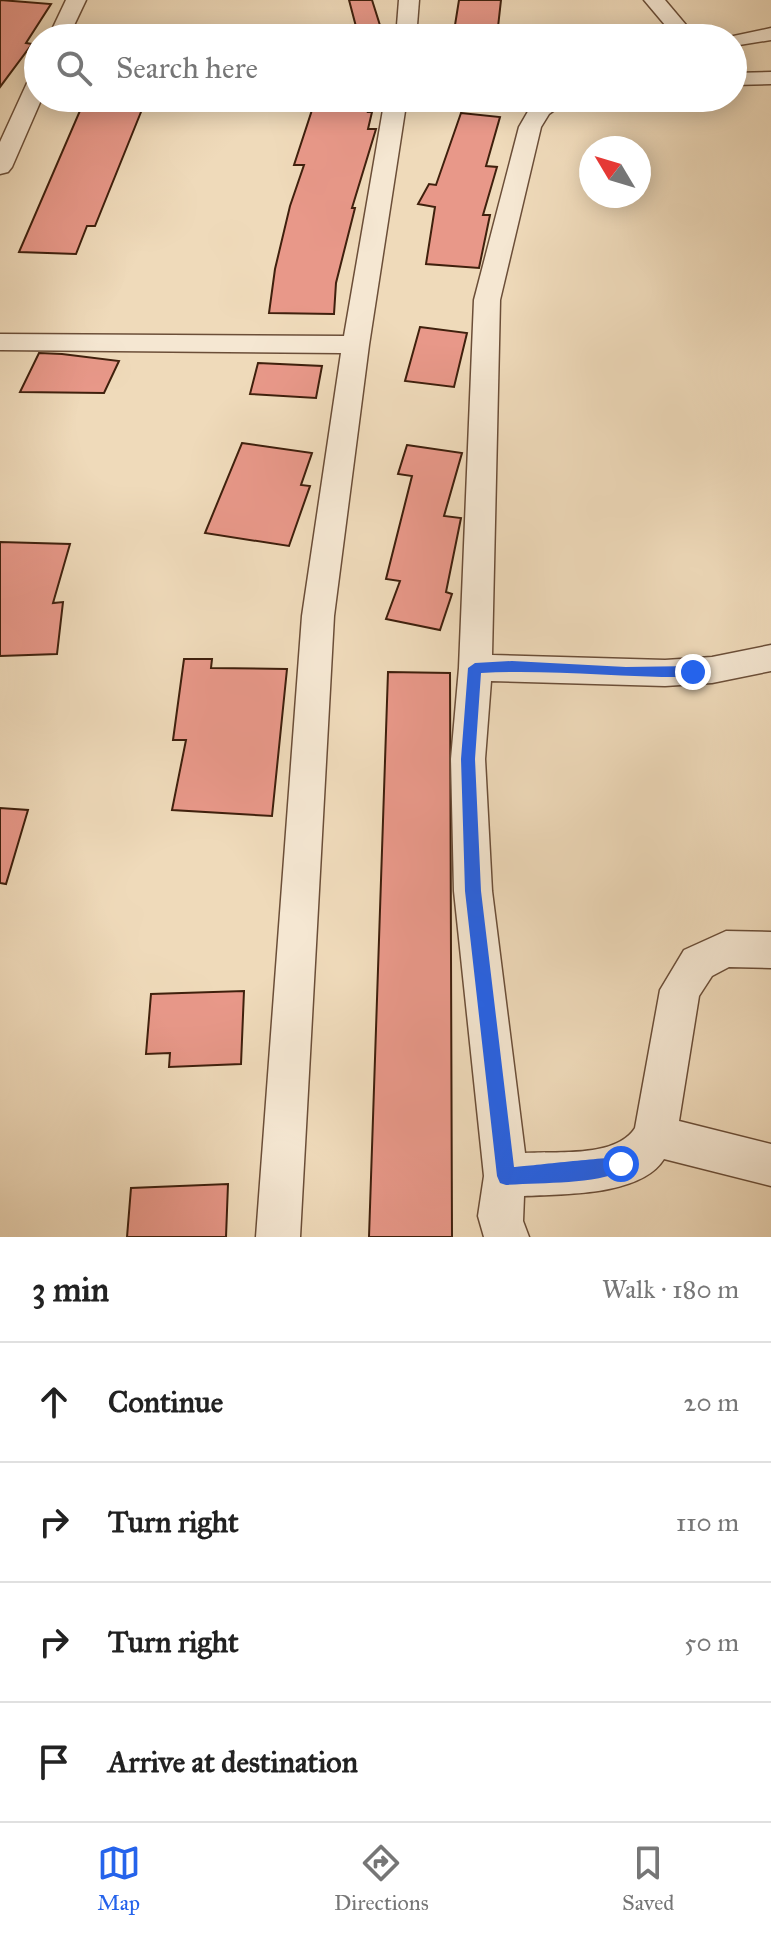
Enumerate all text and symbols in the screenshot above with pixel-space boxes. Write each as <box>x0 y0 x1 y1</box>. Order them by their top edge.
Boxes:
search box <box>24 24 747 112</box>
icon: search <box>52 46 96 90</box>
text: Search here <box>116 50 258 86</box>
north arrow <box>579 136 651 208</box>
route end <box>675 654 711 690</box>
route start <box>603 1146 639 1182</box>
text: 3 min <box>32 1269 109 1310</box>
text: Walk · 180 m <box>602 1273 739 1305</box>
icon: ahead <box>32 1380 76 1424</box>
text: Continue <box>108 1384 223 1420</box>
text: 20 m <box>684 1386 739 1418</box>
icon: right <box>32 1500 76 1544</box>
text: Turn right <box>108 1504 239 1540</box>
text: 110 m <box>676 1506 739 1538</box>
icon: right <box>32 1620 76 1664</box>
text: Turn right <box>108 1624 239 1660</box>
text: 50 m <box>684 1626 739 1658</box>
icon: arrive <box>32 1740 76 1784</box>
text: Arrive at destination <box>108 1744 358 1780</box>
tab: Map <box>97 1841 141 1916</box>
tab: Directions <box>334 1841 429 1916</box>
tab: Saved <box>622 1841 674 1916</box>

